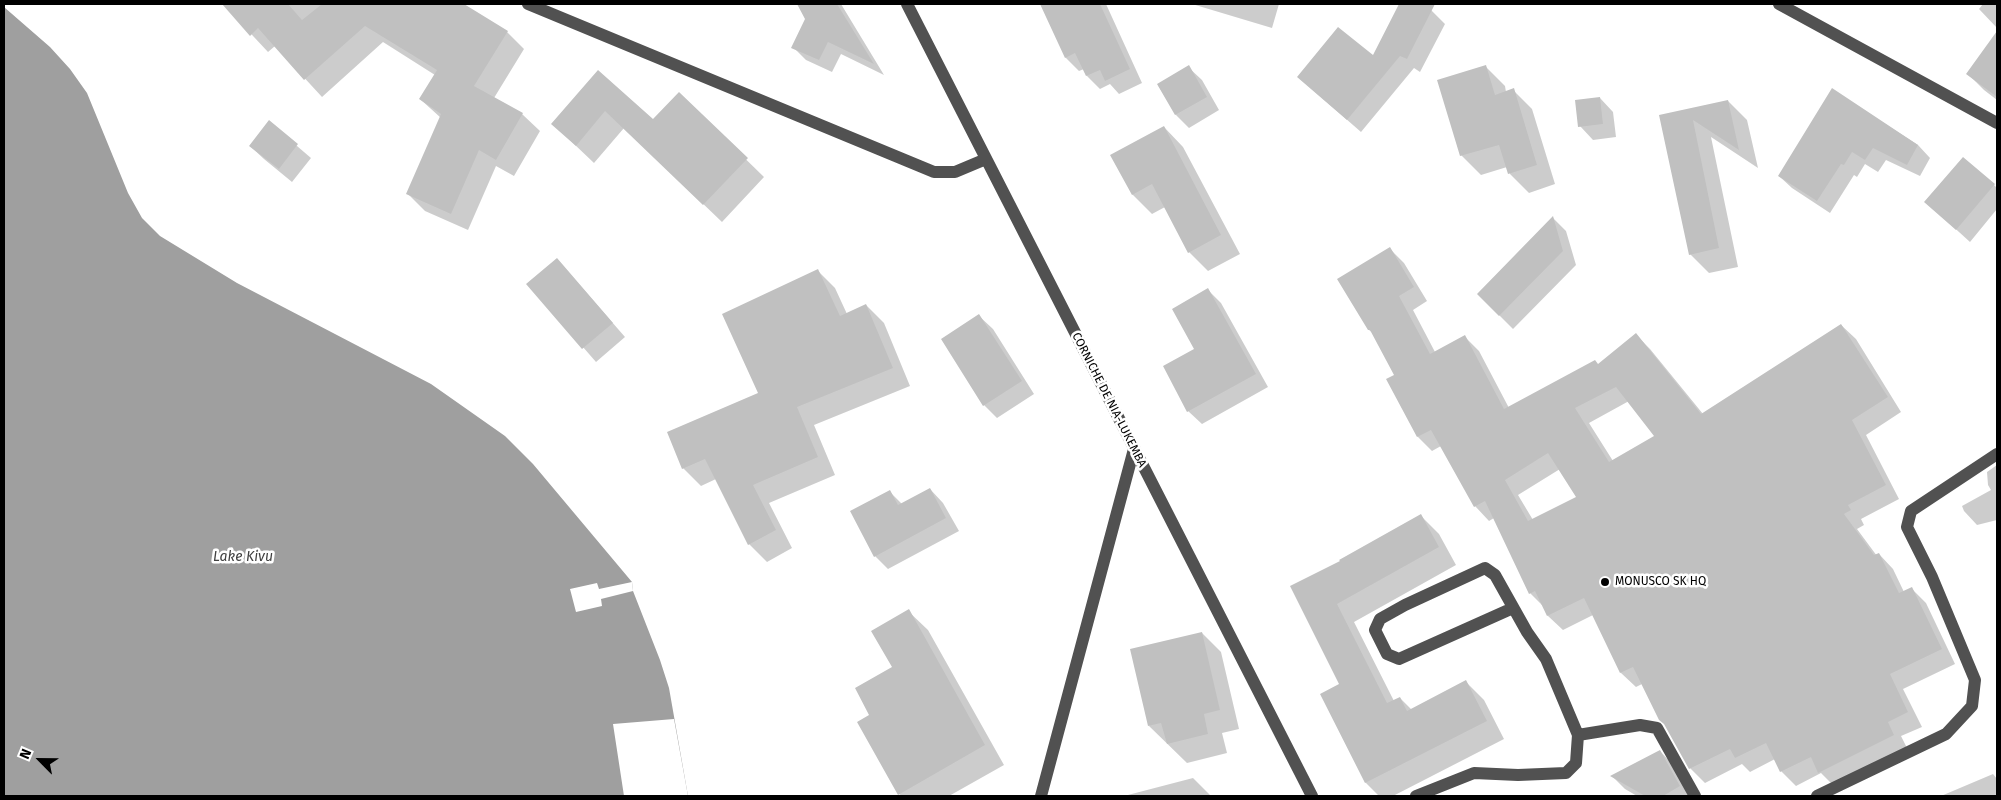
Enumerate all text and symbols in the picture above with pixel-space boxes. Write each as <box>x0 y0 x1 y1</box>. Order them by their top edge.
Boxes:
street label: CORNICHE DE NIA-LUKEMBA <box>1069 330 1149 470</box>
water label: Lake Kivu <box>213 549 273 565</box>
place label: MONUSCO SK HQ <box>1615 575 1706 589</box>
marker: MONUSCO SK HQ <box>1599 576 1611 588</box>
north arrow <box>15 735 65 785</box>
text: N <box>16 746 35 762</box>

